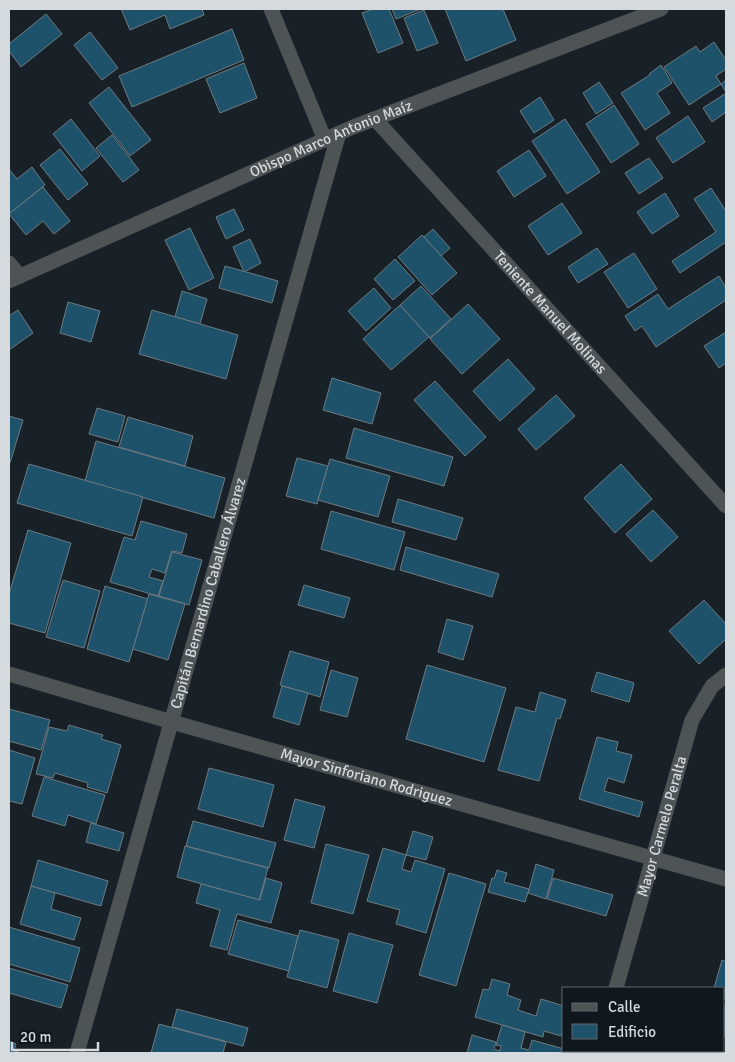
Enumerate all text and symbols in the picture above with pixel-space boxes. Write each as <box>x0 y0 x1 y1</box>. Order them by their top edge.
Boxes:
street label: Obispo Marco Antonio Maíz <box>247 96 415 181</box>
street label: Teniente Manuel Molinas <box>490 247 611 378</box>
street label: Capitán Bernardino Caballero Álvarez <box>167 476 249 711</box>
street label: Mayor Sinforiano Rodriguez <box>278 744 455 810</box>
street label: Mayor Carmelo Peralta <box>633 754 690 899</box>
legend <box>562 987 725 1052</box>
text: Calle <box>608 998 641 1016</box>
scale bar <box>12 1020 99 1052</box>
text: Edificio <box>608 1023 656 1041</box>
text: 20 m <box>20 1028 51 1046</box>

